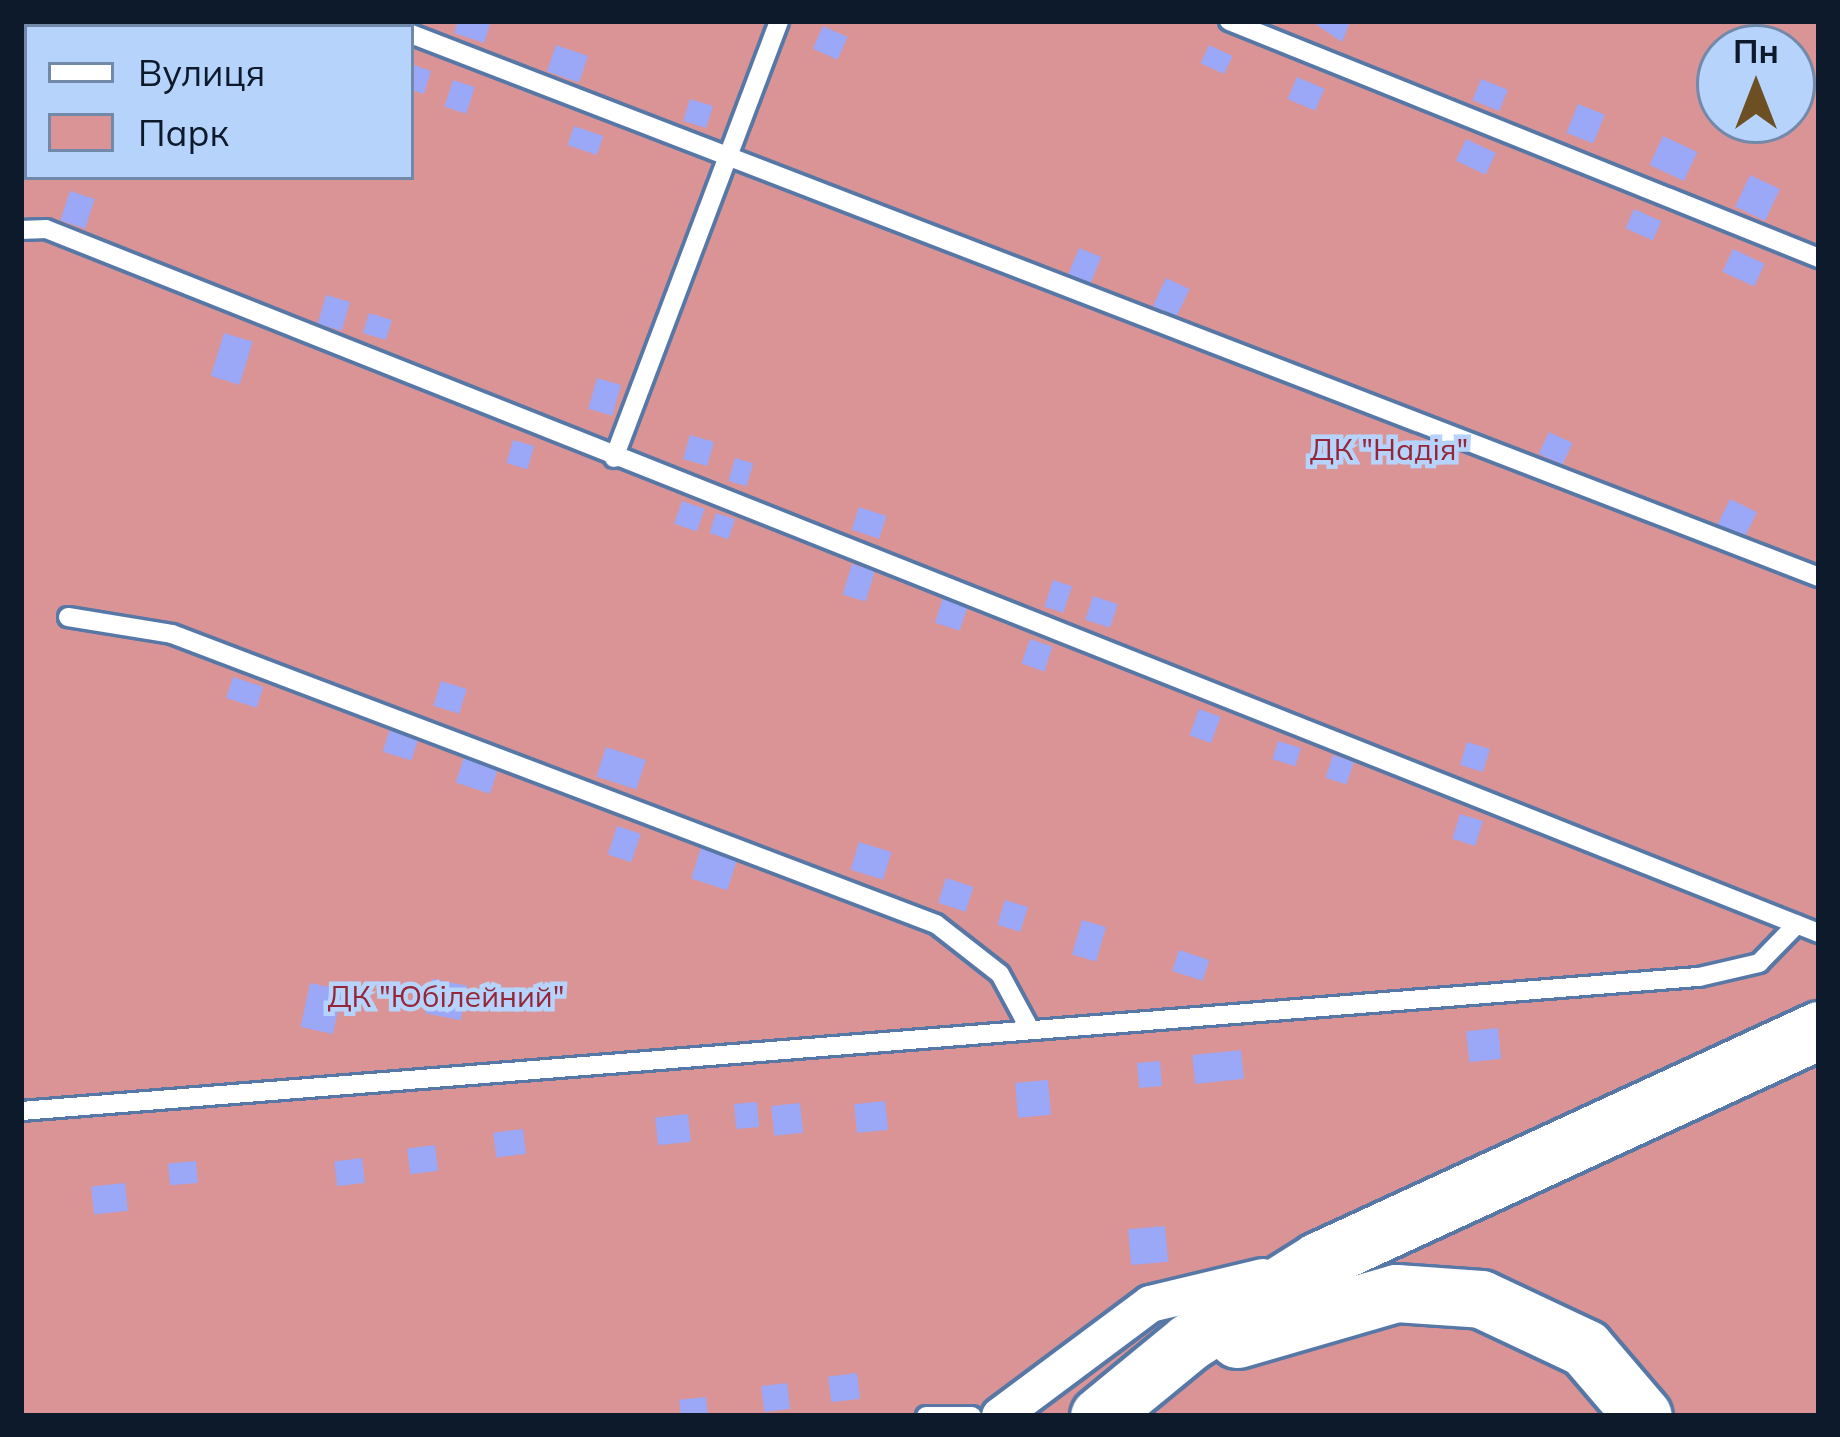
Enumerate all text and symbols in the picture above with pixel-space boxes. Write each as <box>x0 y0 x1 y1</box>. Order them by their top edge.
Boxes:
legend <box>24 24 414 180</box>
north arrow <box>1696 24 1816 144</box>
text: Пн <box>1733 30 1779 71</box>
text: Вулиця <box>138 50 265 95</box>
text: Парк <box>138 110 229 155</box>
park label: ДК "Надія" <box>1310 431 1468 467</box>
park label: ДК "Юбілейний" <box>328 978 564 1014</box>

